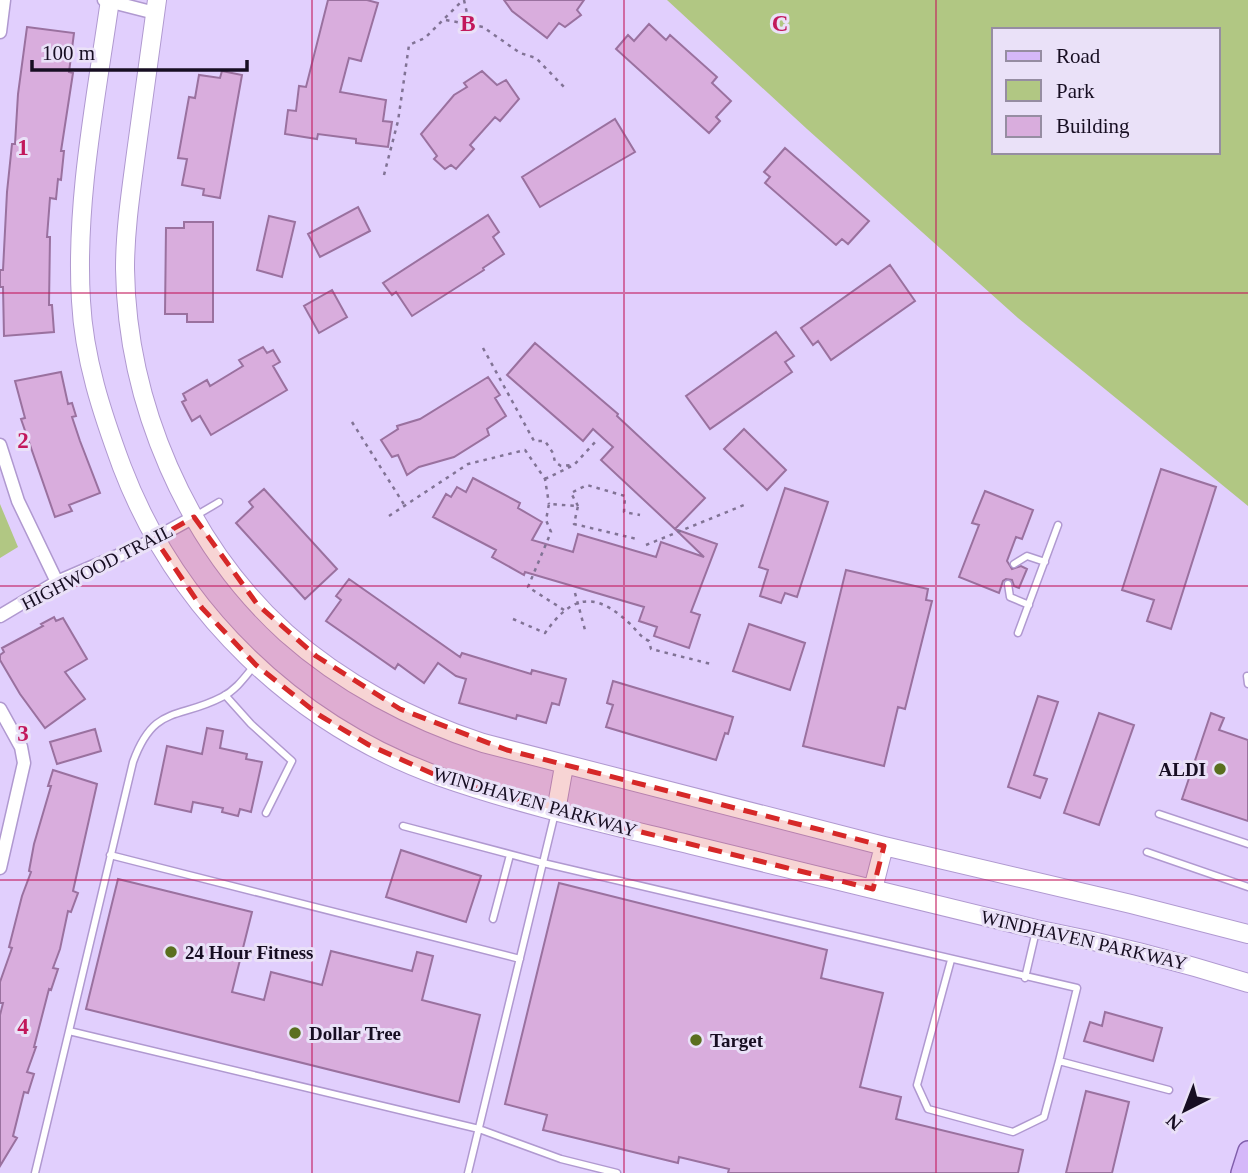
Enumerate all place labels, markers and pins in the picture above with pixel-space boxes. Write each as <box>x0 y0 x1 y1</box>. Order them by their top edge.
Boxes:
place label: ALDI <box>1158 759 1206 780</box>
marker: ALDI <box>1212 761 1228 777</box>
place label: 24 Hour Fitness <box>185 942 313 963</box>
marker: 24 Hour Fitness <box>163 944 179 960</box>
place label: Dollar Tree <box>309 1023 401 1044</box>
marker: Dollar Tree <box>287 1025 303 1041</box>
place label: Target <box>710 1030 764 1051</box>
marker: Target <box>688 1032 704 1048</box>

